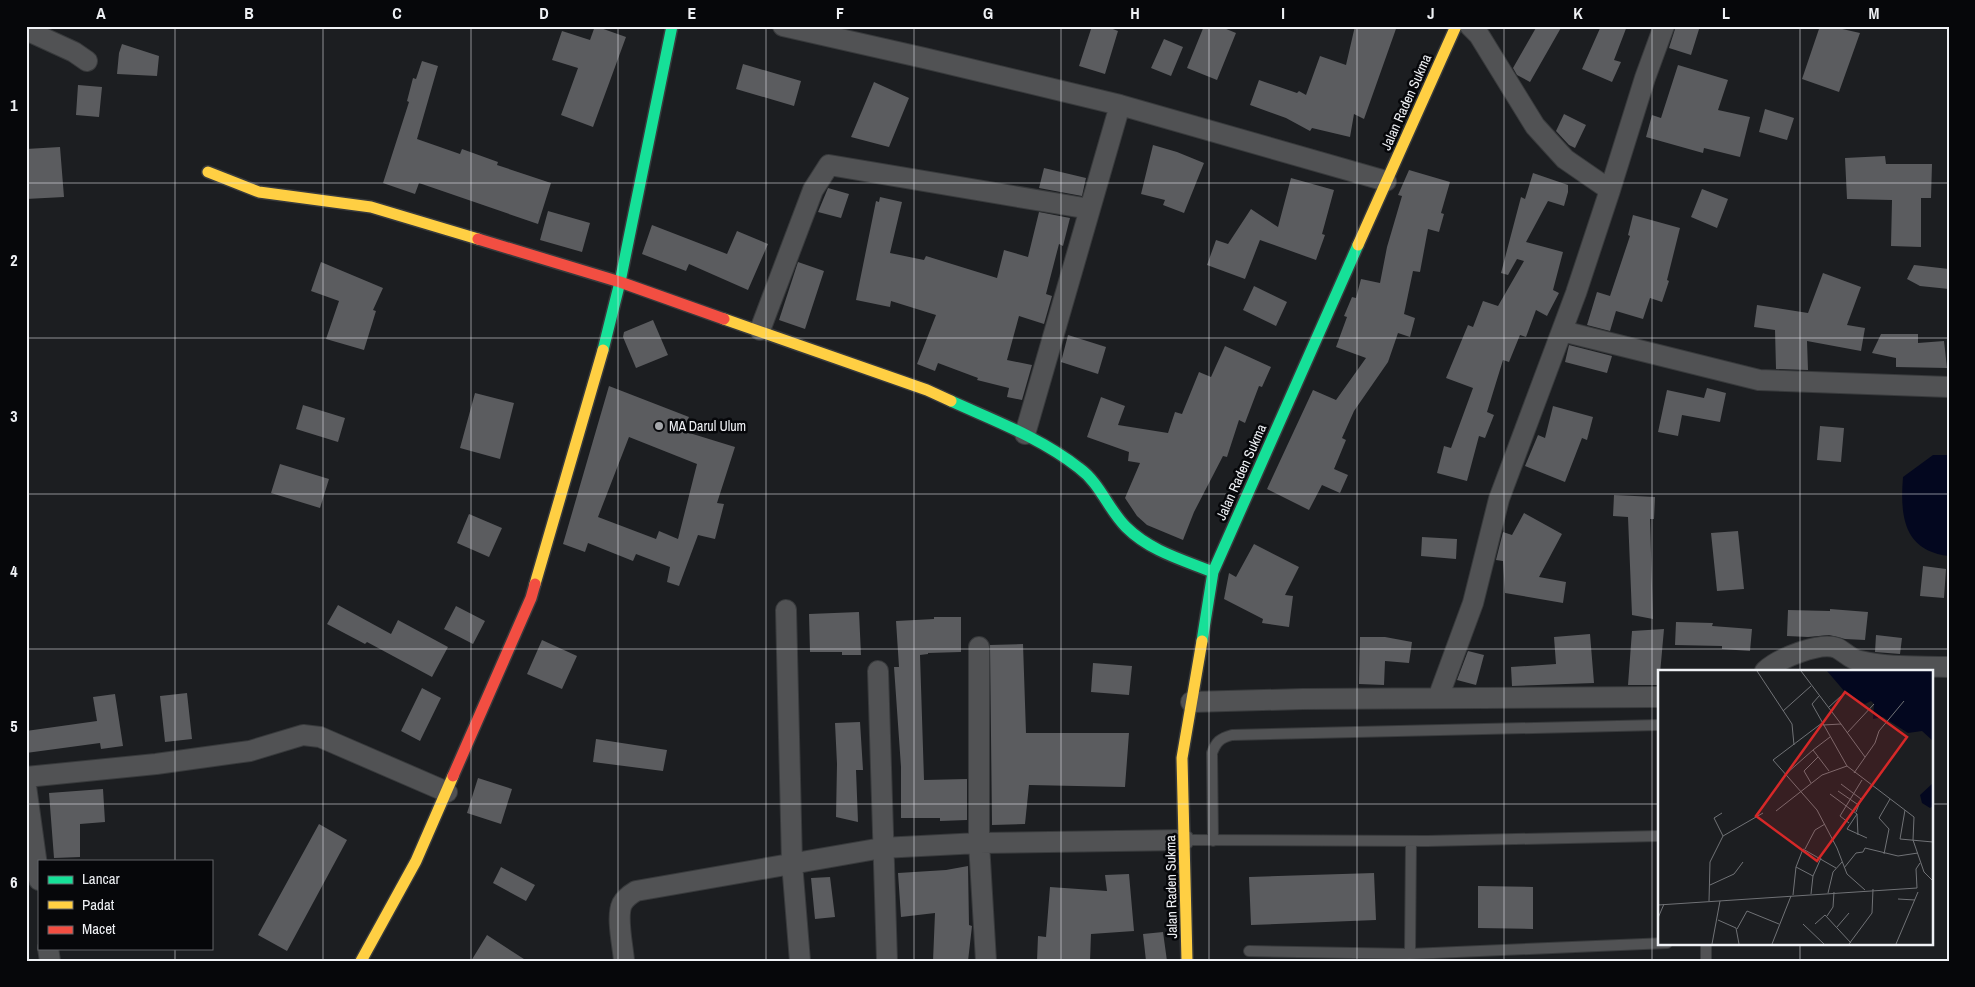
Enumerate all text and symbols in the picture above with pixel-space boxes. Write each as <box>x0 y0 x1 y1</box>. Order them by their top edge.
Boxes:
text: A <box>96 2 106 24</box>
text: B <box>244 2 254 24</box>
text: C <box>392 2 402 24</box>
text: D <box>539 2 549 24</box>
text: E <box>688 2 697 24</box>
text: F <box>836 2 844 24</box>
text: G <box>983 2 993 24</box>
text: H <box>1130 2 1140 24</box>
text: I <box>1281 2 1285 24</box>
text: J <box>1427 2 1435 24</box>
text: K <box>1573 2 1583 24</box>
text: L <box>1722 2 1730 24</box>
text: M <box>1869 2 1880 24</box>
street label: Jalan Raden Sukma <box>1377 51 1435 153</box>
text: 1 <box>10 94 18 116</box>
text: 2 <box>10 249 18 271</box>
text: 3 <box>10 405 18 427</box>
place label: MA Darul Ulum <box>669 417 746 435</box>
marker: MA Darul Ulum <box>653 420 665 432</box>
street label: Jalan Raden Sukma <box>1212 421 1270 523</box>
text: 4 <box>10 560 18 582</box>
inset map <box>1658 670 1932 944</box>
text: 5 <box>10 715 18 737</box>
street label: Jalan Raden Sukma <box>1161 835 1181 939</box>
legend <box>38 860 212 950</box>
text: Lancar <box>82 868 120 889</box>
text: 6 <box>10 871 18 893</box>
text: Padat <box>82 894 115 915</box>
text: Macet <box>82 918 116 939</box>

